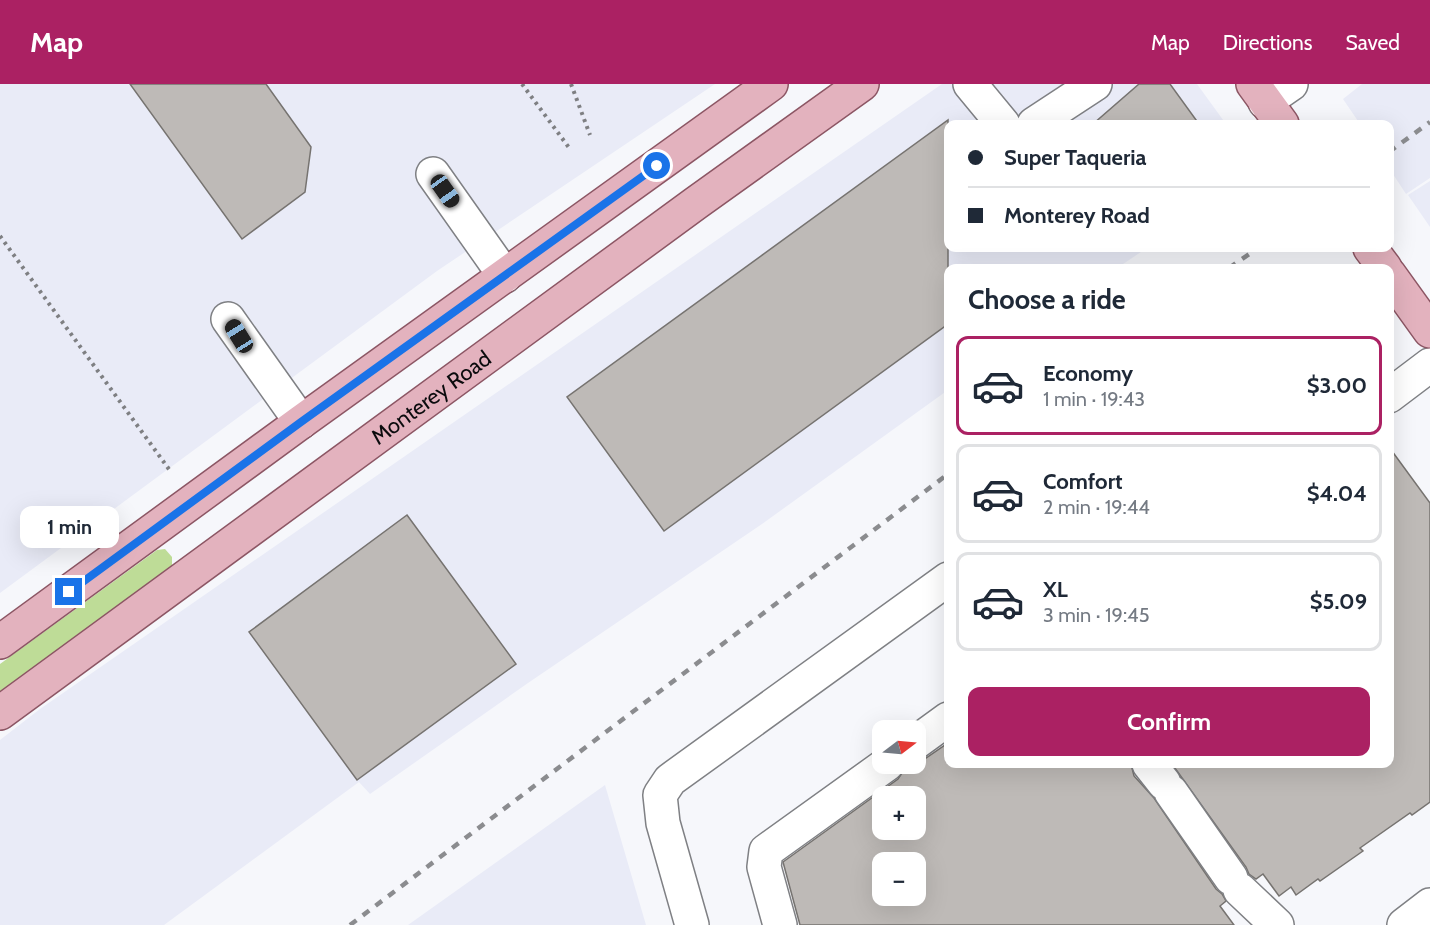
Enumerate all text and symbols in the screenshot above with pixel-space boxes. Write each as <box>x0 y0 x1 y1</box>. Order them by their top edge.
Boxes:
text: Map <box>30 25 83 59</box>
text: Map <box>1151 30 1190 55</box>
text: Directions <box>1223 30 1312 55</box>
text: Saved <box>1345 30 1400 55</box>
text: Super Taqueria <box>1004 144 1146 171</box>
route start <box>643 152 670 179</box>
car <box>427 171 463 211</box>
text: Monterey Road <box>1004 202 1150 229</box>
text: Choose a ride <box>968 283 1126 316</box>
car <box>222 316 256 356</box>
street label: Monterey Road <box>366 345 496 451</box>
icon: car <box>971 359 1025 413</box>
text: Economy <box>1043 360 1133 387</box>
text: $3.00 <box>1307 372 1367 399</box>
text: 1 min · 19:43 <box>1043 387 1145 411</box>
icon: car <box>971 467 1025 521</box>
text: Comfort <box>1043 468 1122 495</box>
text: $4.04 <box>1307 480 1367 507</box>
text: 2 min · 19:44 <box>1043 495 1150 519</box>
callout: 1 min <box>20 505 118 547</box>
text: 1 min <box>47 515 92 539</box>
icon: car <box>971 575 1025 629</box>
text: XL <box>1043 576 1068 603</box>
route end <box>55 578 82 605</box>
text: $5.09 <box>1310 588 1367 615</box>
text: 3 min · 19:45 <box>1043 603 1149 627</box>
button: Confirm <box>968 687 1370 756</box>
north arrow <box>872 720 926 774</box>
map controls <box>872 720 926 906</box>
button: + <box>872 786 926 840</box>
button: − <box>872 852 926 906</box>

